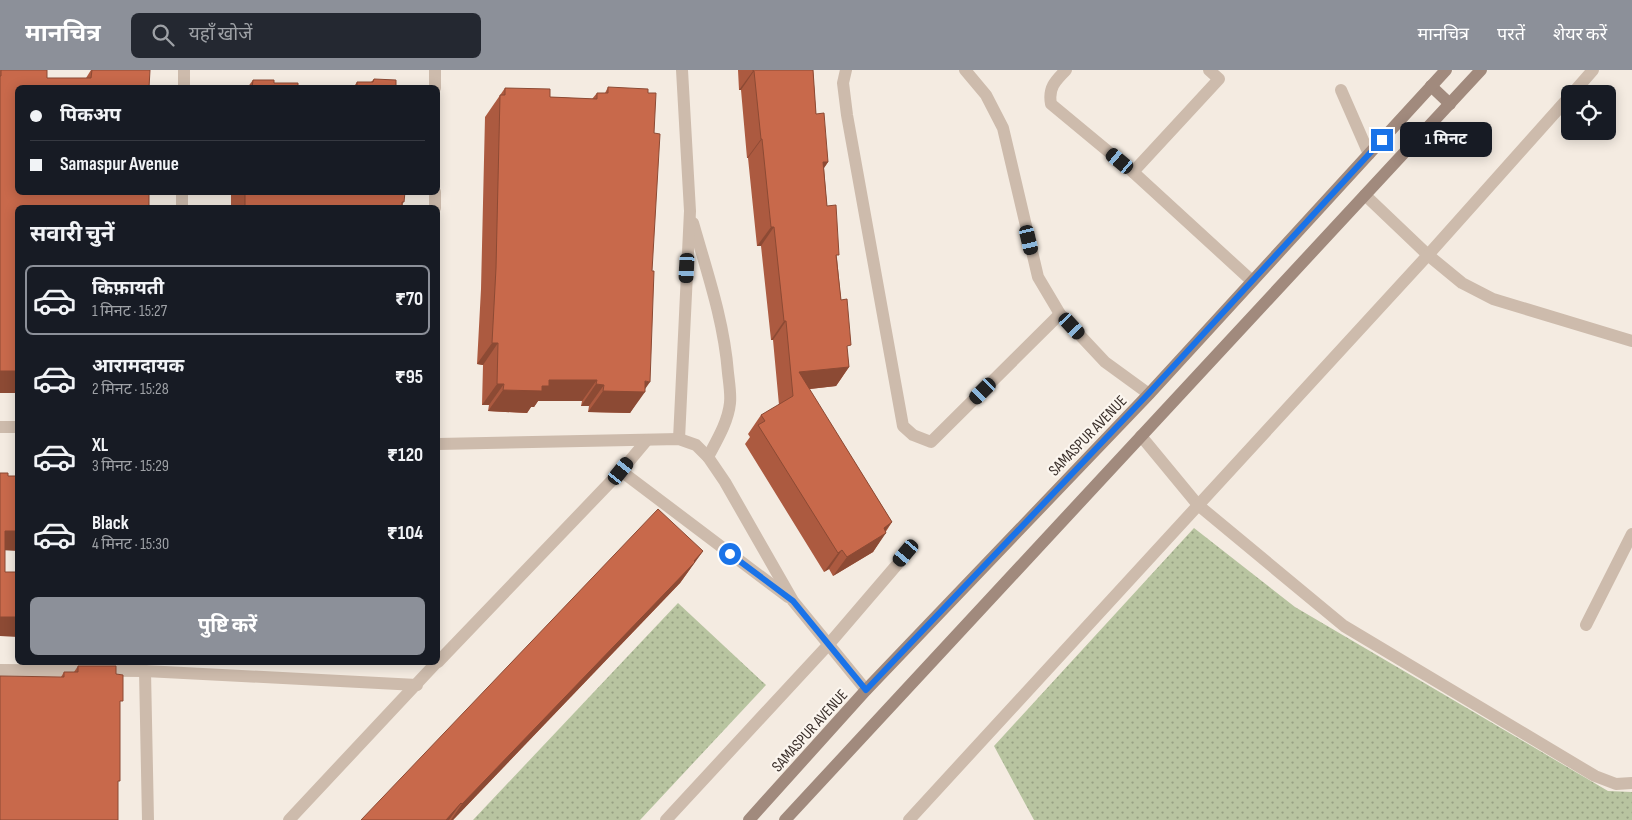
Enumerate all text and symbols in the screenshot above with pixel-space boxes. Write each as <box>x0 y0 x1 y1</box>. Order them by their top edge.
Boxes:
search box <box>131 13 481 58</box>
text: मानचित्र <box>25 19 101 48</box>
icon: search <box>149 21 177 49</box>
text: यहाँ खोजें <box>189 23 252 46</box>
text: मानचित्र <box>1418 24 1469 45</box>
text: परतें <box>1497 24 1525 45</box>
text: शेयर करें <box>1553 24 1607 45</box>
map controls <box>1561 85 1616 140</box>
button: locate <box>1561 85 1616 140</box>
text: पिकअप <box>60 104 121 127</box>
callout: 1 मिनट <box>1400 122 1492 158</box>
route end <box>1371 129 1393 151</box>
text: 1 मिनट <box>1425 130 1467 149</box>
car <box>1103 146 1136 176</box>
text: Samaspur Avenue <box>60 153 179 176</box>
text: सवारी चुनें <box>30 221 114 248</box>
car <box>1018 224 1039 256</box>
car <box>678 253 695 283</box>
text: किफ़ायती <box>92 277 164 300</box>
icon: car <box>32 278 77 323</box>
text: ₹70 <box>395 288 423 311</box>
text: 1 मिनट · 15:27 <box>92 302 167 321</box>
car <box>1056 310 1087 342</box>
text: आरामदायक <box>92 355 184 378</box>
icon: car <box>32 356 77 401</box>
text: ₹95 <box>395 366 423 389</box>
car <box>967 375 998 407</box>
text: 2 मिनट · 15:28 <box>92 380 169 399</box>
street label: SAMASPUR AVENUE <box>1045 392 1131 480</box>
icon: car <box>32 434 77 479</box>
text: XL <box>92 434 108 457</box>
text: ₹120 <box>387 444 423 467</box>
car <box>605 455 636 487</box>
text: 3 मिनट · 15:29 <box>92 457 169 476</box>
icon: car <box>32 512 77 557</box>
text: Black <box>92 512 129 535</box>
text: ₹104 <box>387 522 423 545</box>
text: 4 मिनट · 15:30 <box>92 535 169 554</box>
car <box>890 537 921 569</box>
route start <box>719 543 741 565</box>
button: पुष्टि करें <box>30 597 425 655</box>
street label: SAMASPUR AVENUE <box>768 686 852 776</box>

